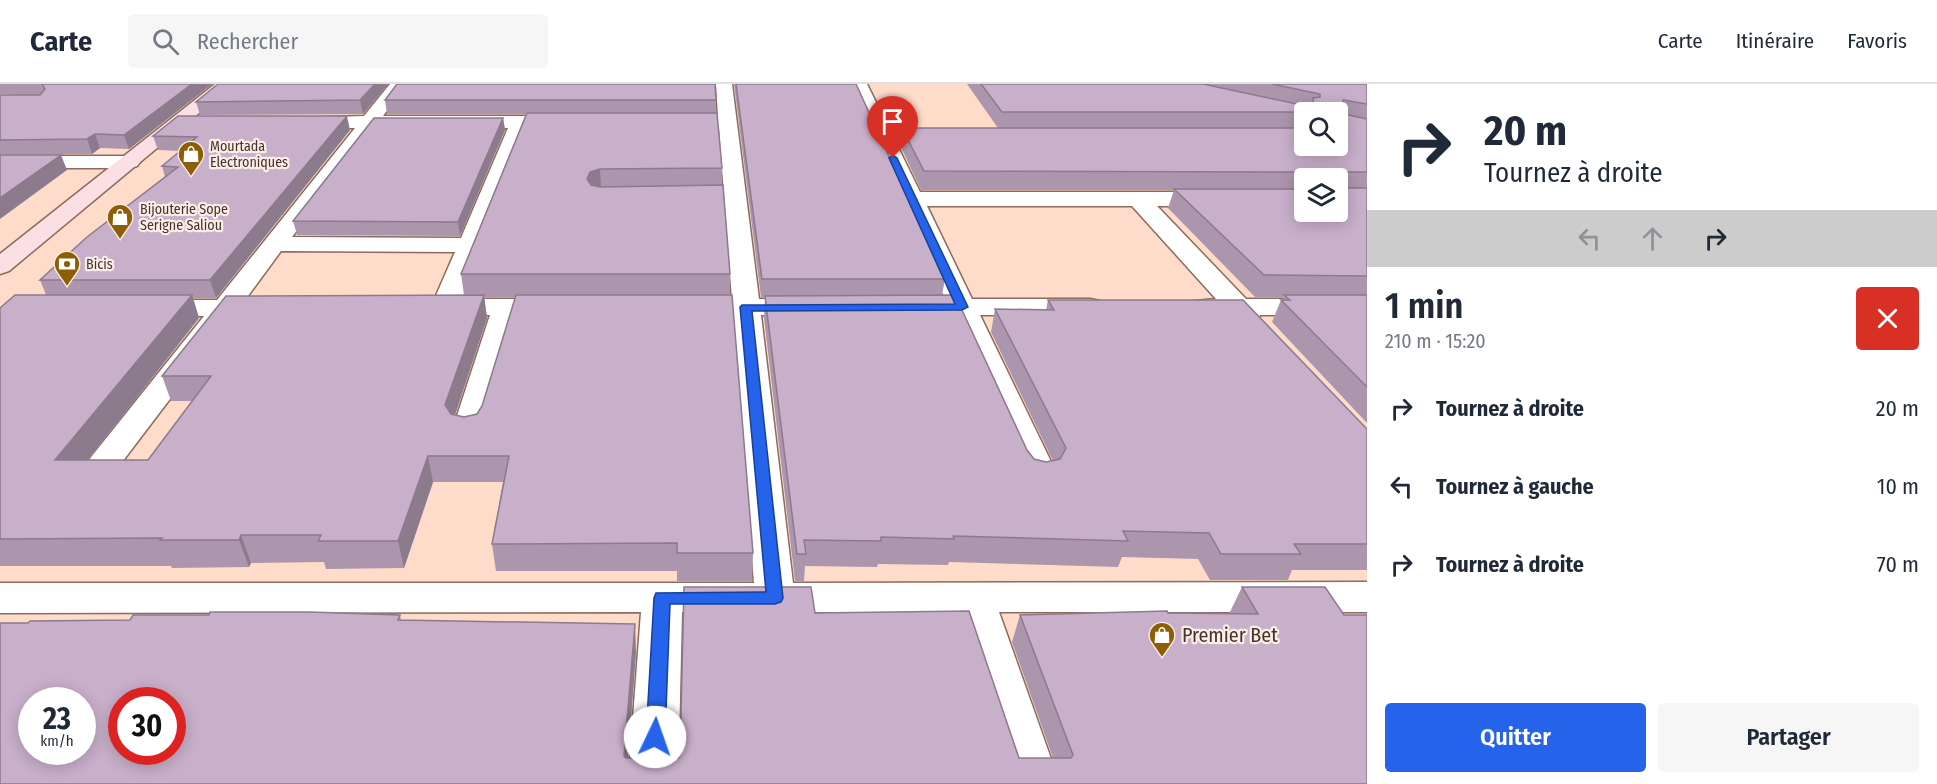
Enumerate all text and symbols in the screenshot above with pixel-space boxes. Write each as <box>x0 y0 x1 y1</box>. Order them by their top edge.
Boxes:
search box <box>128 14 548 68</box>
text: Carte <box>30 25 92 58</box>
icon: search <box>149 25 182 58</box>
text: Rechercher <box>197 28 298 55</box>
text: Carte <box>1658 28 1703 54</box>
text: Itinéraire <box>1736 28 1814 54</box>
text: Favoris <box>1847 28 1907 54</box>
pin <box>867 96 918 158</box>
map controls <box>1294 102 1348 222</box>
button: search <box>1294 102 1348 156</box>
icon: arrive <box>876 105 909 138</box>
text: 20 m <box>1484 106 1567 156</box>
icon: right <box>1385 108 1463 186</box>
place label: Mourtada Electroniques <box>210 138 288 171</box>
shop icon: Mourtada Electroniques <box>176 139 206 177</box>
text: Tournez à droite <box>1484 157 1663 189</box>
button: layers <box>1294 168 1348 222</box>
place label: Bijouterie Sope Serigne Saliou <box>140 201 228 234</box>
shop icon: Bijouterie Sope Serigne Saliou <box>105 202 135 240</box>
icon: left <box>1573 222 1606 255</box>
icon: ahead <box>1636 222 1669 255</box>
icon: right <box>1699 222 1732 255</box>
bank icon: Bicis <box>52 249 82 287</box>
place label: Bicis <box>86 256 113 273</box>
text: 1 min <box>1385 284 1463 328</box>
button: close <box>1856 287 1919 350</box>
text: 210 m · 15:20 <box>1385 329 1486 353</box>
icon: right <box>1385 392 1418 425</box>
text: Tournez à droite <box>1436 395 1584 422</box>
text: 20 m <box>1876 395 1919 422</box>
icon: left <box>1385 470 1418 503</box>
text: Tournez à gauche <box>1436 473 1594 500</box>
text: 10 m <box>1877 473 1919 500</box>
icon: right <box>1385 548 1418 581</box>
text: Tournez à droite <box>1436 551 1584 578</box>
text: 70 m <box>1877 551 1919 578</box>
shop icon: Premier Bet <box>1147 620 1177 658</box>
place label: Premier Bet <box>1182 623 1278 647</box>
speed limit sign: 30 <box>108 687 186 765</box>
text: 23 <box>43 701 71 737</box>
button: Quitter <box>1385 703 1646 772</box>
button: Partager <box>1658 703 1919 772</box>
position arrow <box>623 705 687 769</box>
text: km/h <box>40 732 74 750</box>

